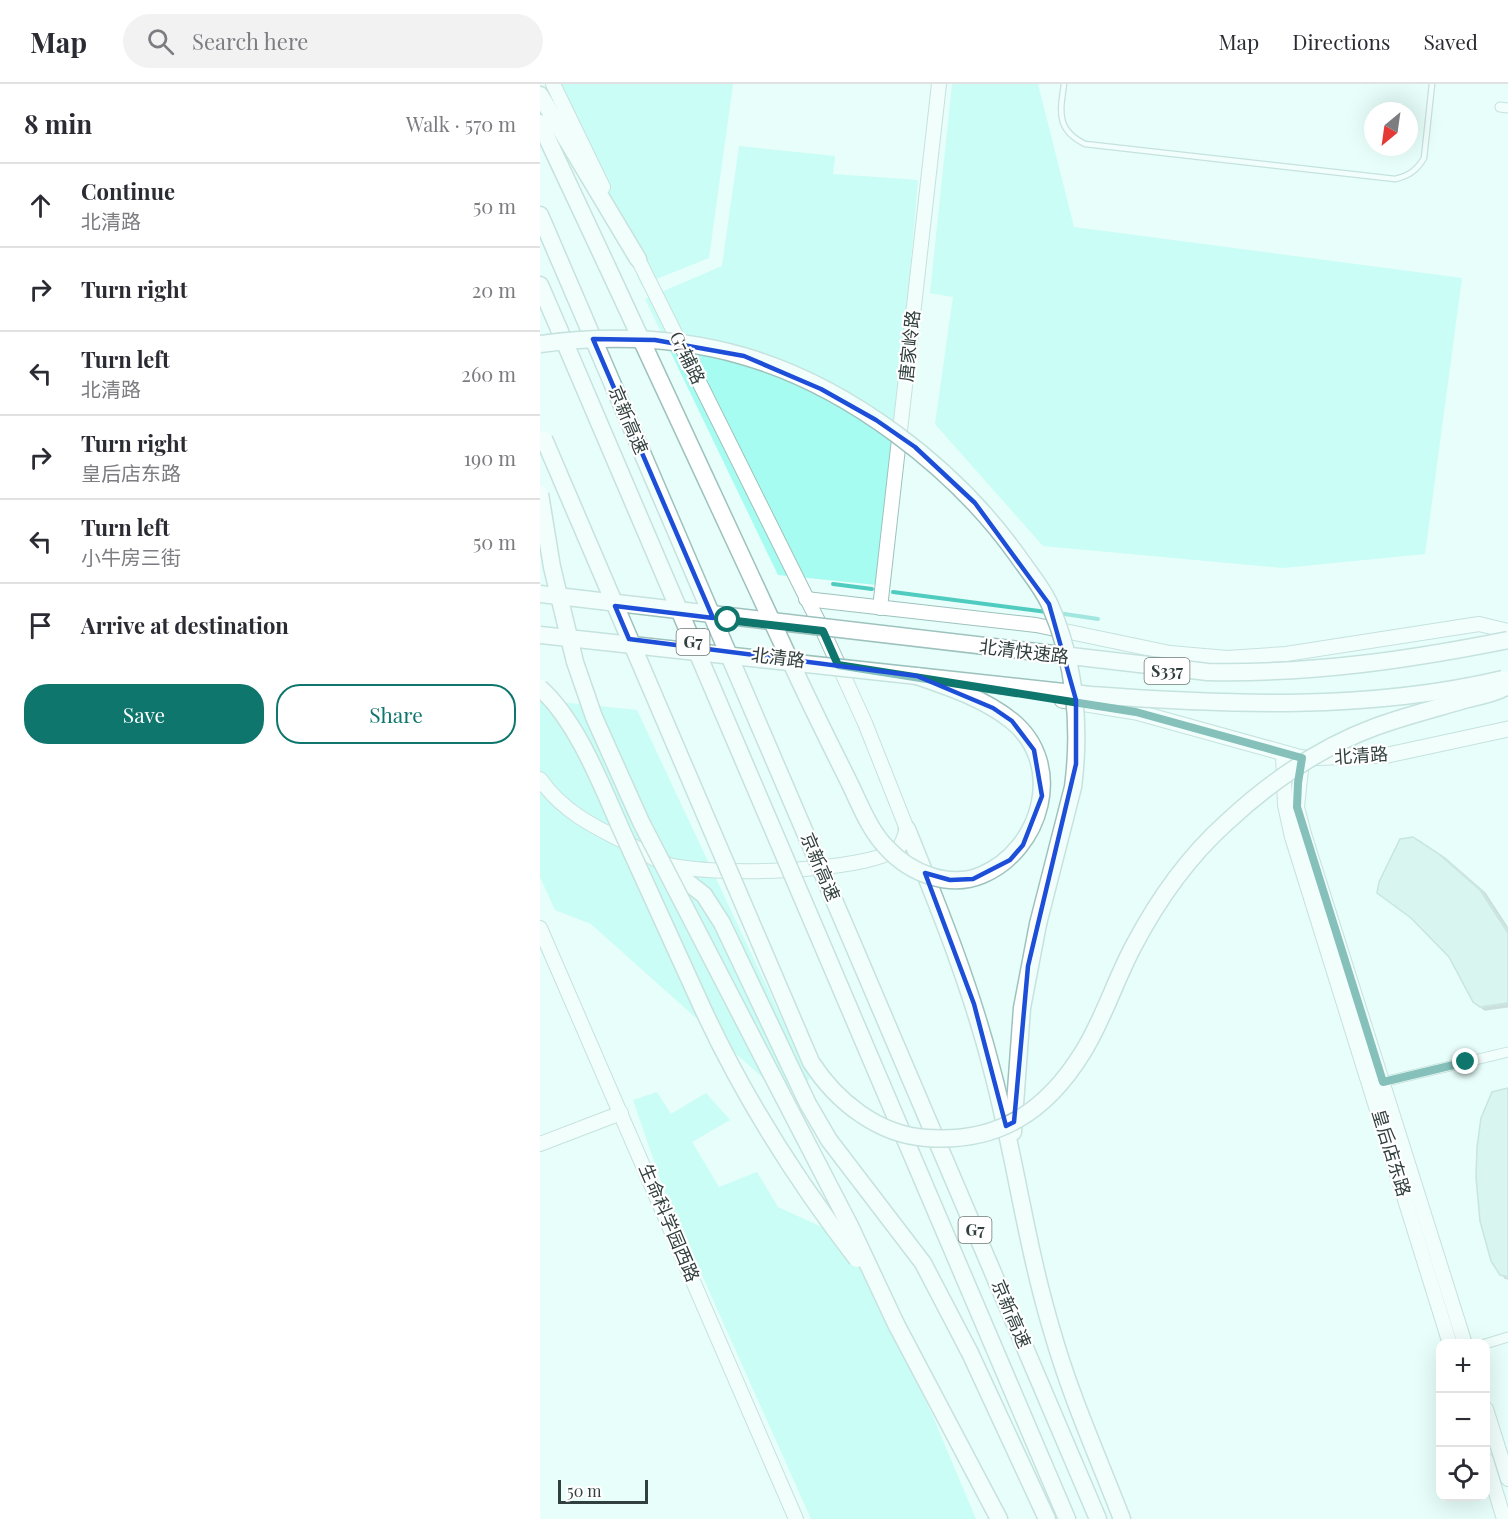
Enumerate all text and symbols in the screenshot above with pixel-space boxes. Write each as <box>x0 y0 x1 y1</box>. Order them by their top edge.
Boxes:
search box <box>123 14 543 68</box>
text: Map <box>30 23 87 60</box>
icon: search <box>144 25 177 58</box>
text: Search here <box>192 26 308 56</box>
text: Map <box>1218 27 1259 55</box>
text: Directions <box>1292 27 1390 55</box>
text: Saved <box>1423 27 1478 55</box>
north arrow <box>1364 102 1418 156</box>
text: 8 min <box>24 106 92 141</box>
text: Walk · 570 m <box>406 110 516 137</box>
text: Continue <box>81 176 175 206</box>
icon: ahead <box>24 189 57 222</box>
text: 50 m <box>473 192 516 219</box>
text: 北清路 <box>81 207 141 234</box>
icon: right <box>24 273 57 306</box>
text: Turn right <box>81 274 187 304</box>
text: 20 m <box>472 276 516 303</box>
street label: 唐家岭路 <box>893 309 925 383</box>
street label: G7辅路 <box>665 327 711 388</box>
text: Turn left <box>81 344 170 374</box>
icon: left <box>24 357 57 390</box>
text: 260 m <box>461 360 516 387</box>
text: 北清路 <box>81 375 141 402</box>
street label: 京新高速 <box>604 382 654 457</box>
text: Turn right <box>81 428 187 458</box>
icon: right <box>24 441 57 474</box>
text: 190 m <box>464 444 516 471</box>
text: 皇后店东路 <box>81 459 181 486</box>
text: Turn left <box>81 512 170 542</box>
icon: left <box>24 525 57 558</box>
text: 50 m <box>473 528 516 555</box>
text: 小牛房三街 <box>81 543 181 570</box>
route start <box>714 606 740 632</box>
icon: arrive <box>24 609 57 642</box>
text: Arrive at destination <box>81 610 289 640</box>
road number: G7 <box>676 629 710 655</box>
street label: 北清快速路 <box>978 634 1070 668</box>
street label: 北清路 <box>750 642 806 672</box>
road number: S337 <box>1144 658 1190 684</box>
button: Save <box>24 684 264 744</box>
button: Share <box>276 684 516 744</box>
street label: 北清路 <box>1333 741 1389 769</box>
street label: 京新高速 <box>796 829 846 904</box>
route end <box>1452 1048 1478 1074</box>
street label: 皇后店东路 <box>1367 1106 1417 1199</box>
street label: 生命科学园西路 <box>634 1160 706 1285</box>
road number: G7 <box>958 1217 992 1243</box>
street label: 京新高速 <box>987 1276 1037 1351</box>
map controls <box>1436 1339 1490 1501</box>
button: + <box>1436 1339 1490 1393</box>
button: − <box>1436 1393 1490 1447</box>
button: locate <box>1436 1447 1490 1501</box>
scale bar <box>558 1477 648 1504</box>
text: 50 m <box>567 1480 601 1501</box>

